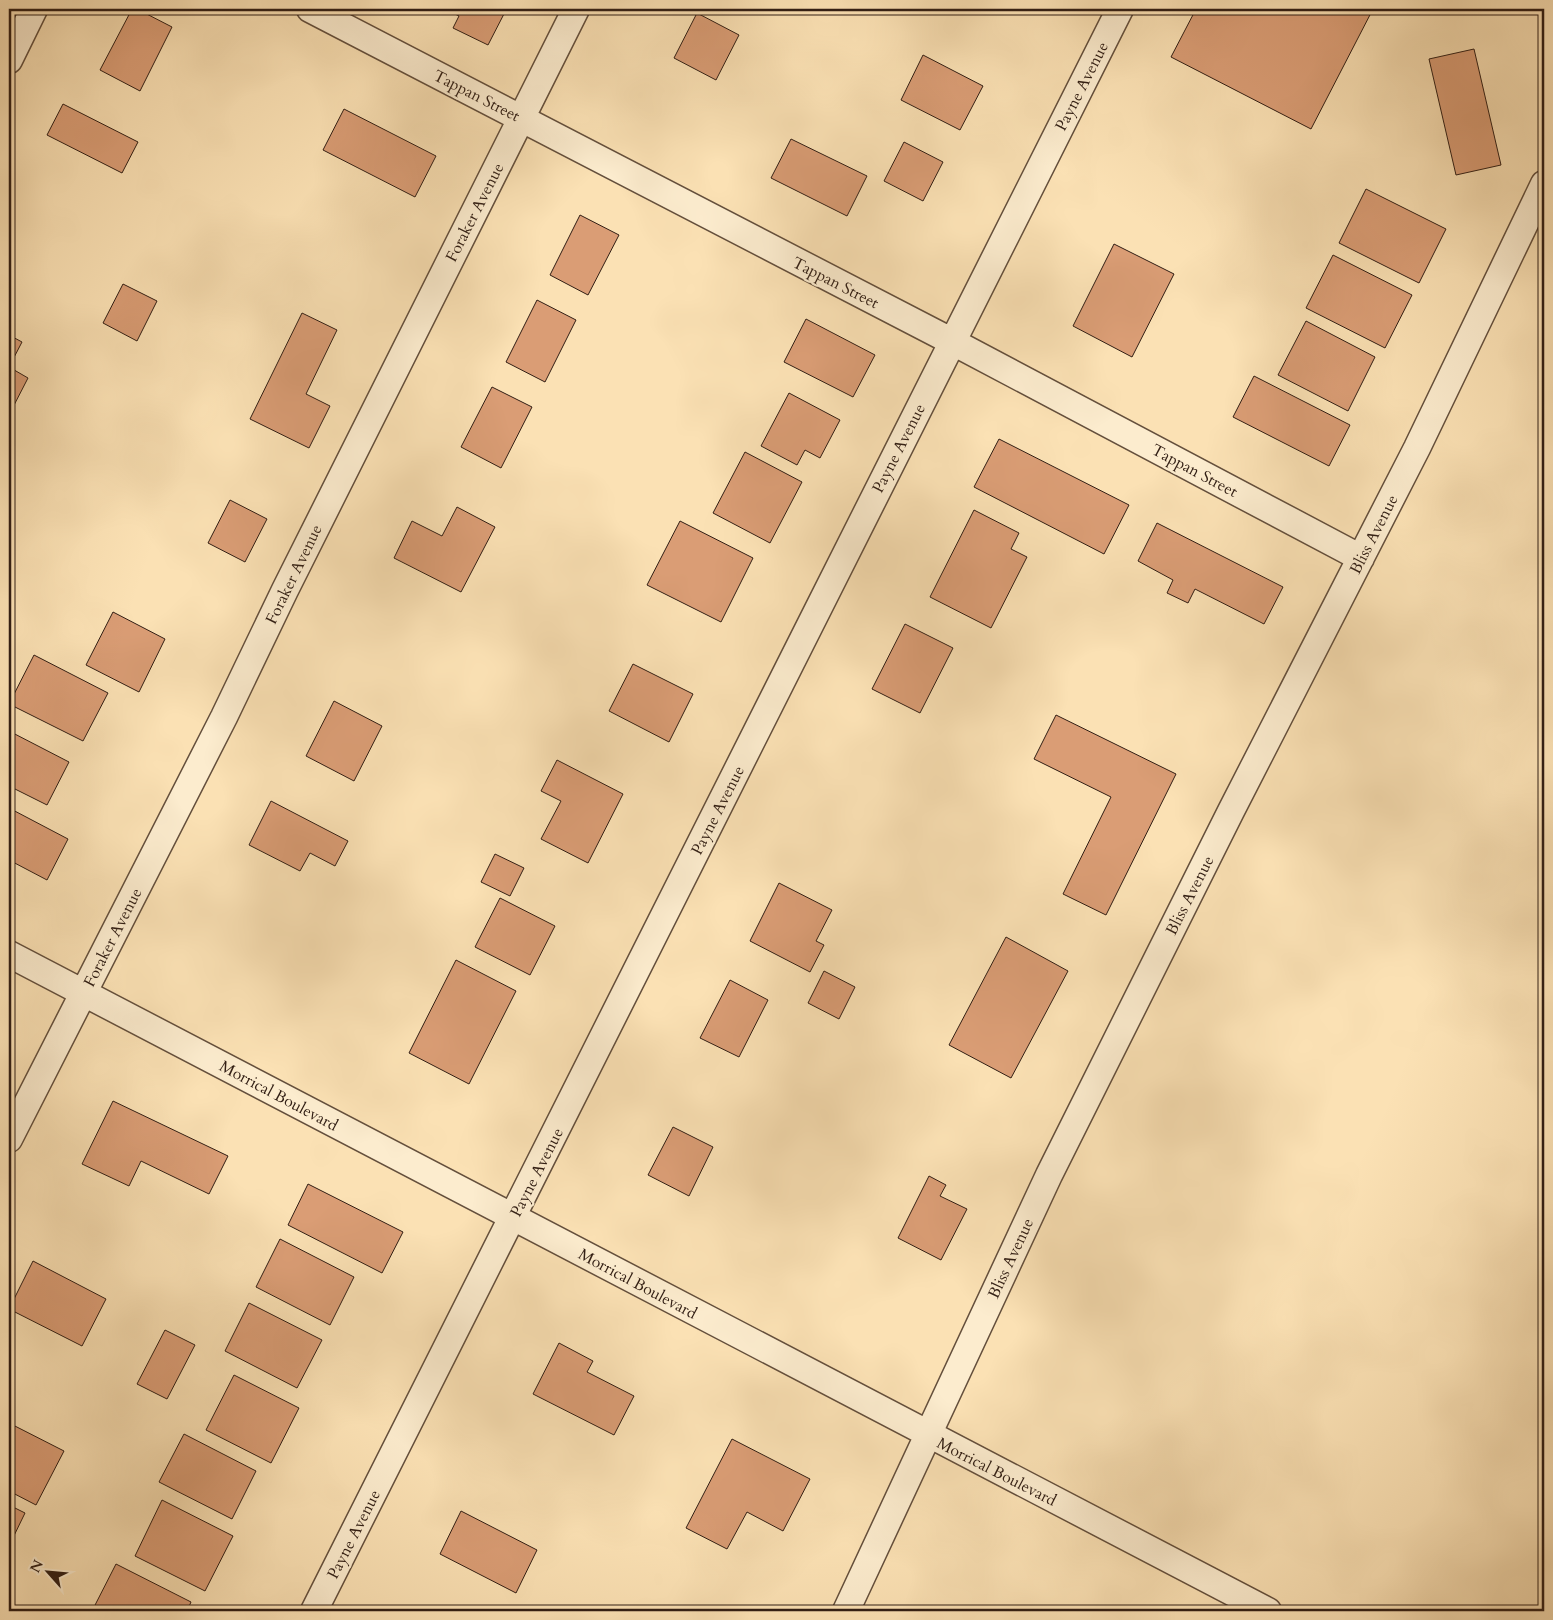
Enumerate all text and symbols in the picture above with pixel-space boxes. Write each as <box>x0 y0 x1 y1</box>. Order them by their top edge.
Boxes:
street label: Payne Avenue <box>1050 38 1114 135</box>
street label: Tappan Street <box>429 65 524 127</box>
street label: Foraker Avenue <box>440 159 509 266</box>
street label: Tappan Street <box>788 252 883 314</box>
street label: Payne Avenue <box>867 400 931 497</box>
street label: Tappan Street <box>1148 439 1241 503</box>
street label: Bliss Avenue <box>1344 491 1403 578</box>
street label: Foraker Avenue <box>260 521 328 628</box>
street label: Payne Avenue <box>686 762 750 859</box>
street label: Bliss Avenue <box>1160 852 1219 939</box>
street label: Foraker Avenue <box>78 884 147 991</box>
street label: Morrical Boulevard <box>215 1055 342 1137</box>
street label: Payne Avenue <box>505 1124 569 1221</box>
street label: Bliss Avenue <box>983 1215 1039 1302</box>
street label: Morrical Boulevard <box>574 1243 701 1325</box>
street label: Morrical Boulevard <box>933 1432 1061 1512</box>
street label: Payne Avenue <box>322 1486 386 1583</box>
north arrow <box>22 1548 72 1598</box>
text: N <box>26 1557 48 1576</box>

